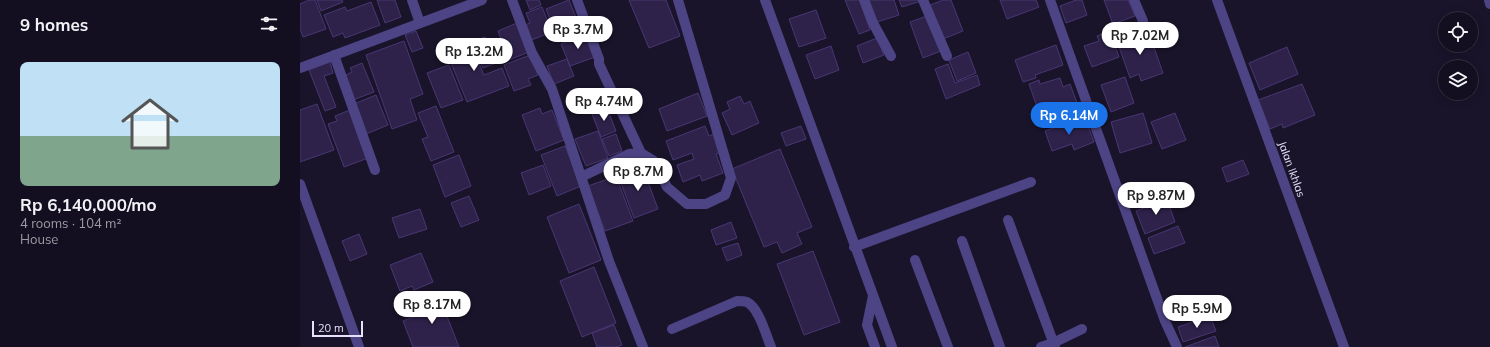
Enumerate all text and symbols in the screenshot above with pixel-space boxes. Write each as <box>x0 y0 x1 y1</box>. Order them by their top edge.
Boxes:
map controls <box>1438 12 1478 100</box>
button: locate <box>1438 12 1478 52</box>
icon: filters <box>258 13 280 35</box>
text: 9 homes <box>20 14 88 35</box>
pin: Rp 3.7M <box>541 16 615 50</box>
text: Rp 3.7M <box>553 21 603 37</box>
pin: Rp 7.02M <box>1099 22 1181 56</box>
text: Rp 7.02M <box>1111 27 1169 43</box>
pin: Rp 13.2M <box>433 38 515 72</box>
text: Rp 13.2M <box>445 43 503 59</box>
button: layers <box>1438 60 1478 100</box>
icon: home <box>114 88 186 160</box>
pin: Rp 4.74M <box>563 88 645 122</box>
text: Rp 4.74M <box>575 93 633 109</box>
pin: Rp 6.14M <box>1028 102 1110 136</box>
text: Rp 6.14M <box>1040 107 1098 123</box>
street label: Jalan Ikhlas <box>1275 139 1309 199</box>
pin: Rp 8.7M <box>601 158 675 192</box>
text: Rp 8.7M <box>613 163 663 179</box>
pin: Rp 9.87M <box>1115 182 1197 216</box>
text: Rp 9.87M <box>1127 187 1185 203</box>
text: Rp 6,140,000/mo <box>20 194 157 215</box>
text: 4 rooms · 104 m² <box>20 215 121 231</box>
text: House <box>20 231 58 247</box>
pin: Rp 8.17M <box>391 291 473 325</box>
pin: Rp 5.9M <box>1160 295 1234 329</box>
text: Rp 8.17M <box>403 296 461 312</box>
text: Rp 5.9M <box>1172 300 1222 316</box>
scale bar <box>312 319 363 338</box>
text: 20 m <box>318 321 344 335</box>

